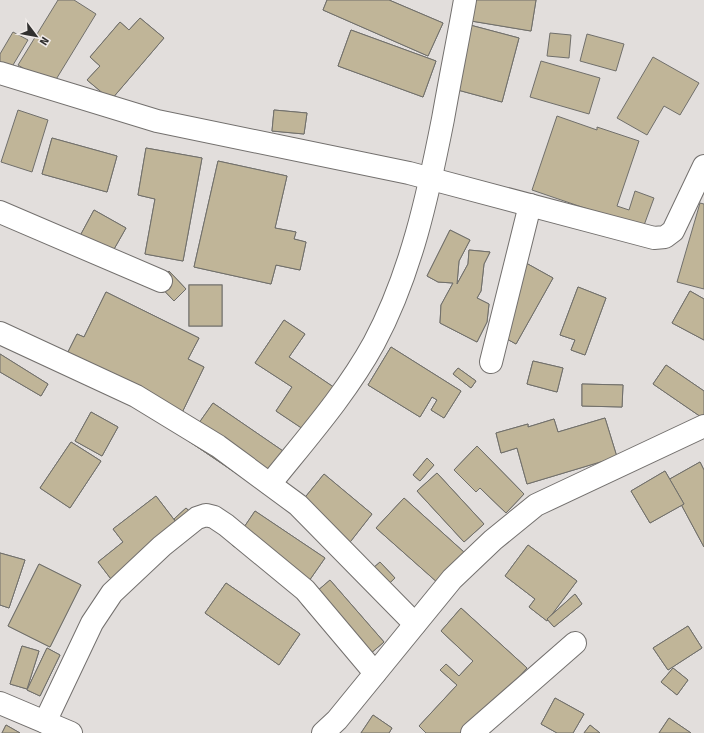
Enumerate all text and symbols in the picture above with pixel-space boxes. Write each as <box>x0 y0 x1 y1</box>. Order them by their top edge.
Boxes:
north arrow <box>16 16 56 56</box>
text: N <box>37 34 52 48</box>

